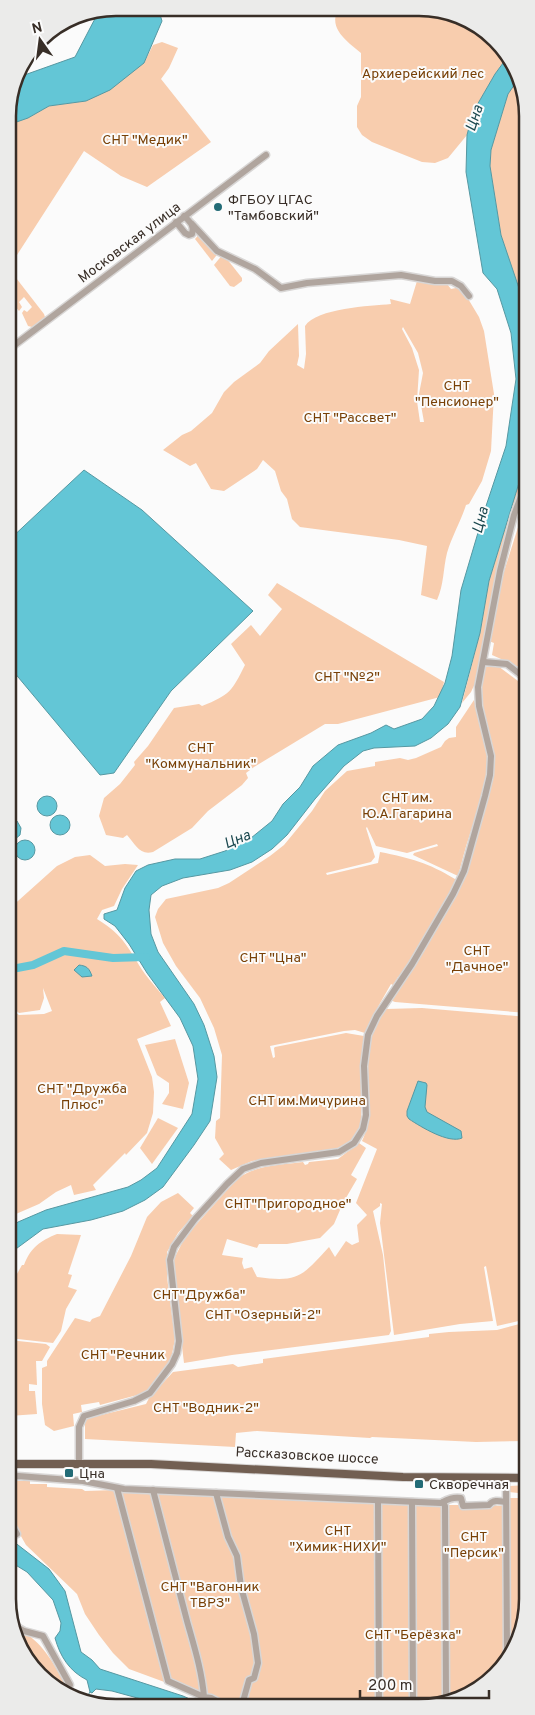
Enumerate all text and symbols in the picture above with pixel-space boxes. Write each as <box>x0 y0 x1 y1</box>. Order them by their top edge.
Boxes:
north arrow <box>15 15 65 65</box>
text: N <box>30 19 44 38</box>
park label: Архиерейский лес <box>362 66 484 83</box>
water label: Цна <box>462 103 489 134</box>
park label: СНТ "Медик" <box>102 132 188 149</box>
place label: ФГБОУ ЦГАС "Тамбовский" <box>228 192 319 225</box>
street label: Московская улица <box>75 199 184 287</box>
marker: ФГБОУ ЦГАС "Тамбовский" <box>212 201 224 213</box>
park label: СНТ "Пенсионер" <box>415 378 499 411</box>
park label: СНТ "Рассвет" <box>304 410 396 427</box>
water label: Цна <box>469 505 494 536</box>
park label: СНТ "№2" <box>314 669 380 686</box>
park label: СНТ "Коммунальник" <box>145 740 257 773</box>
park label: СНТ им. Ю.А.Гагарина <box>362 790 452 823</box>
water label: Цна <box>222 826 254 854</box>
park label: СНТ "Дачное" <box>446 943 508 976</box>
park label: СНТ "Цна" <box>240 950 306 967</box>
park label: СНТ "Дружба Плюс" <box>37 1081 127 1114</box>
park label: СНТ им.Мичурина <box>248 1093 366 1110</box>
park label: СНТ"Пригородное" <box>225 1196 351 1213</box>
park label: СНТ"Дружба" <box>153 1287 245 1304</box>
park label: СНТ "Озерный-2" <box>205 1307 321 1324</box>
park label: СНТ "Речник <box>81 1347 165 1364</box>
park label: СНТ "Водник-2" <box>153 1400 259 1417</box>
street label: Рассказовское шоссе <box>235 1444 379 1469</box>
place label: Цна <box>79 1466 105 1483</box>
marker: Цна <box>63 1467 75 1479</box>
place label: Скворечная <box>429 1477 509 1494</box>
marker: Скворечная <box>413 1478 425 1490</box>
park label: СНТ "Химик-НИХИ" <box>290 1523 386 1556</box>
park label: СНТ "Персик" <box>444 1529 504 1562</box>
park label: СНТ "Вагонник ТВРЗ" <box>161 1579 259 1612</box>
park label: СНТ "Берёзка" <box>365 1627 461 1644</box>
scale bar <box>360 1668 489 1700</box>
text: 200 m <box>368 1677 413 1696</box>

